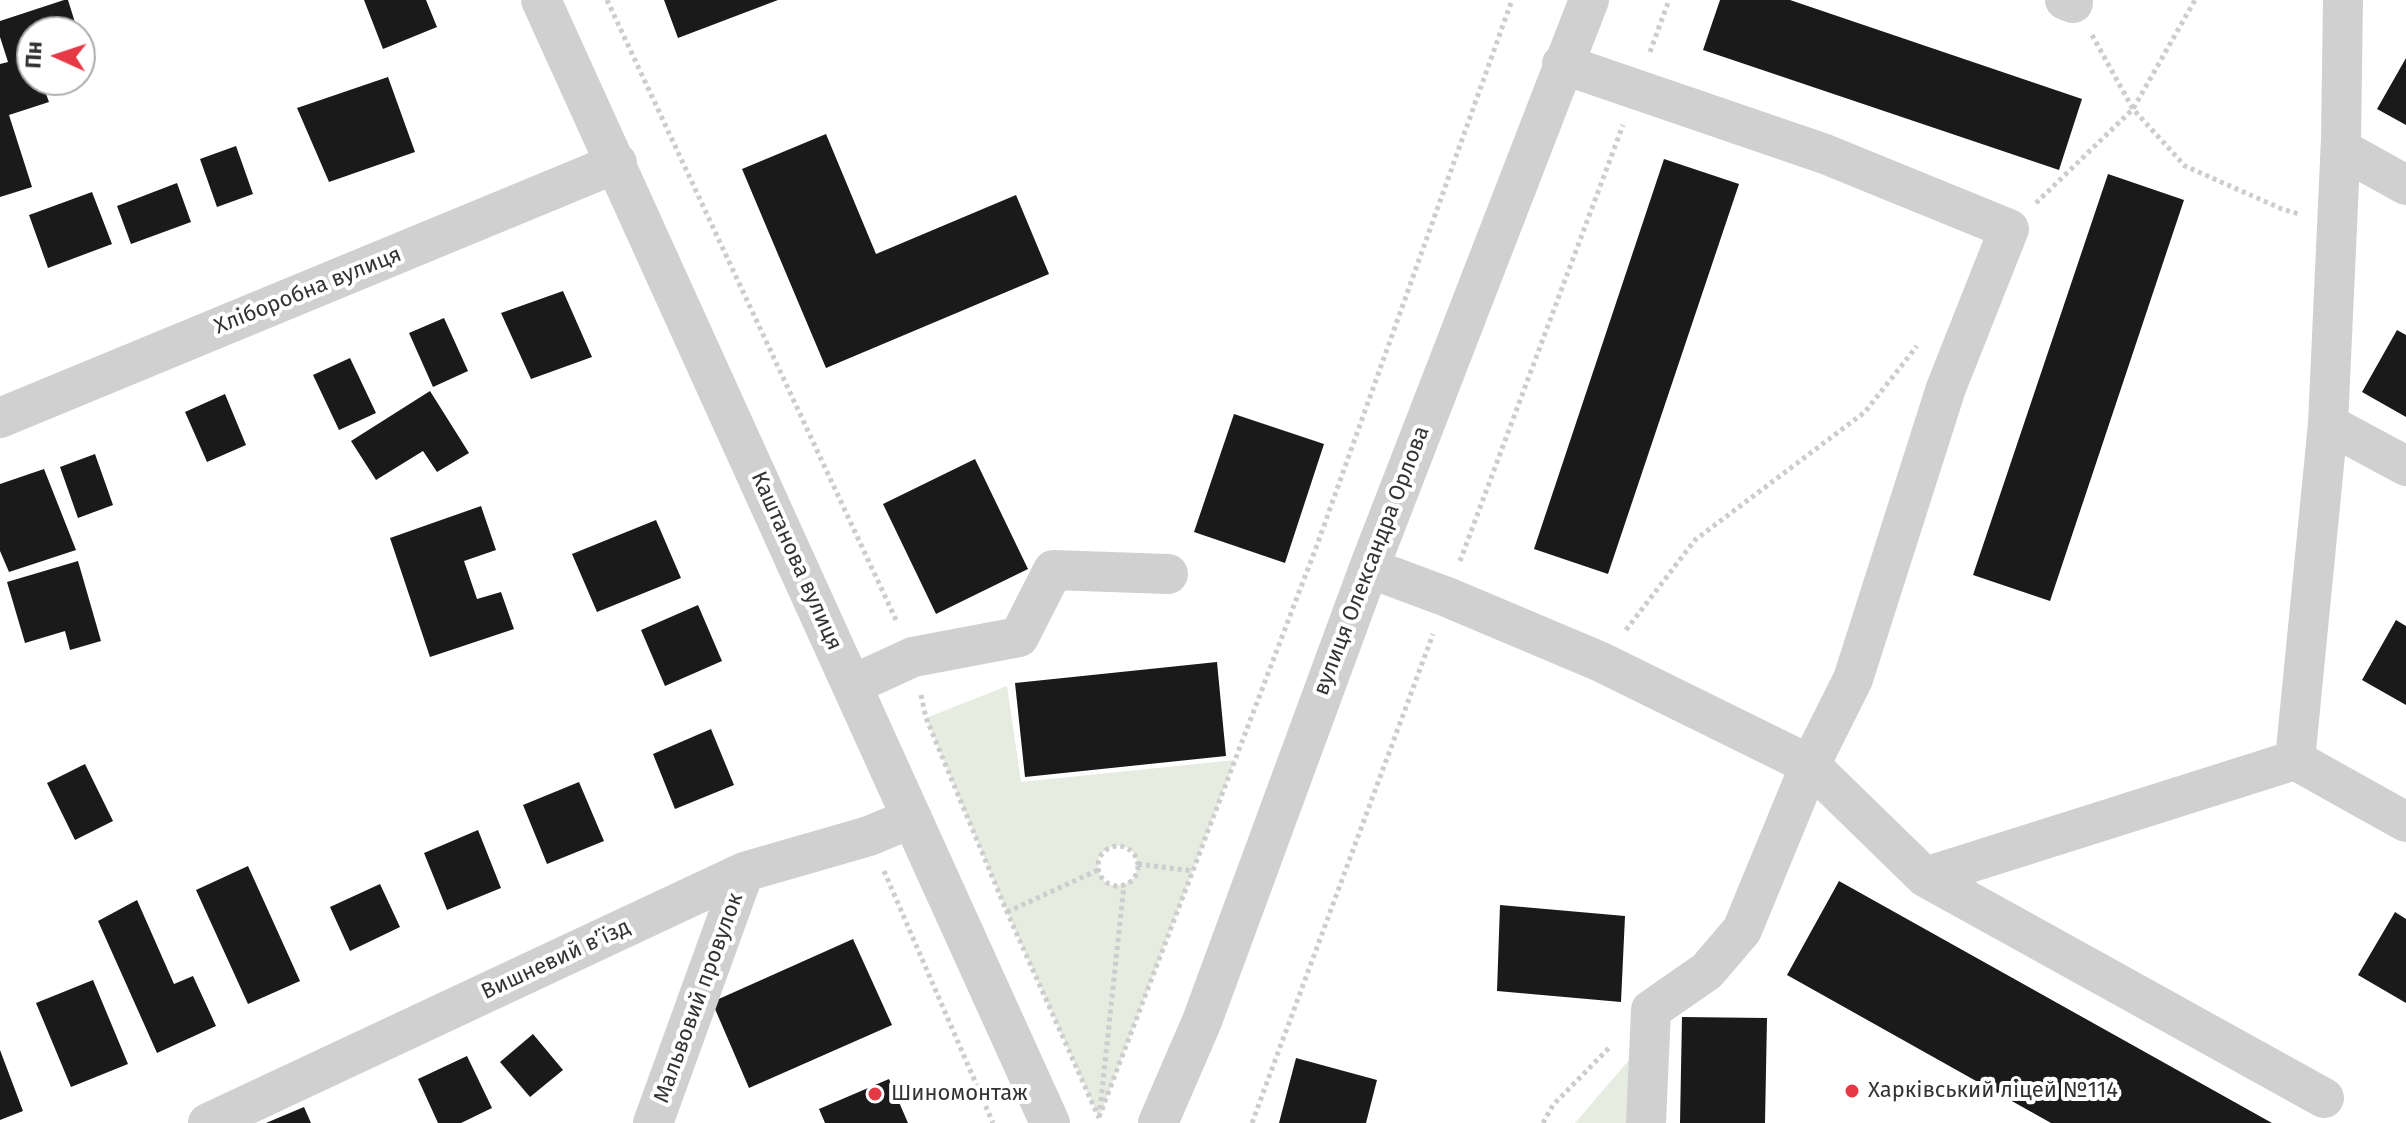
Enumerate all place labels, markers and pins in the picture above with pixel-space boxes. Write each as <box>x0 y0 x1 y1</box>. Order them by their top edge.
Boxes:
place label: Харківський ліцей №114 <box>1868 1078 2118 1104</box>
place label: Шиномонтаж <box>891 1081 1028 1107</box>
marker: Харківський ліцей №114 <box>1843 1082 1861 1100</box>
marker: Шиномонтаж <box>866 1085 884 1103</box>

